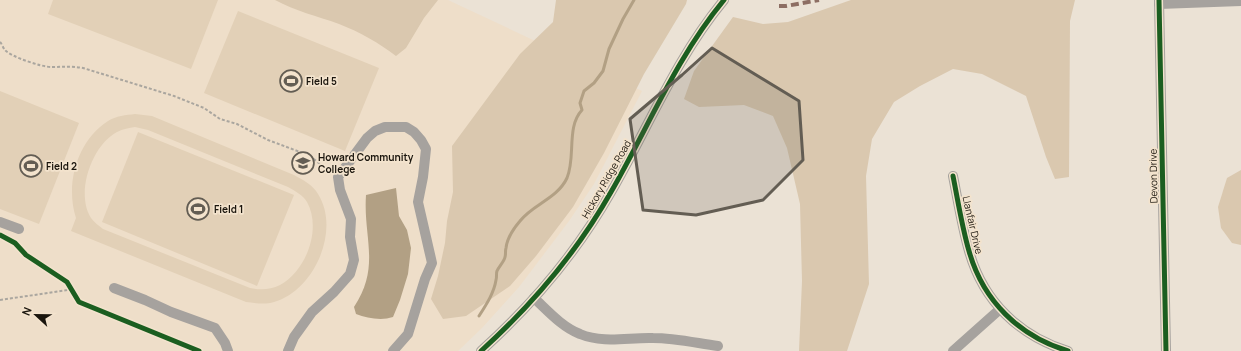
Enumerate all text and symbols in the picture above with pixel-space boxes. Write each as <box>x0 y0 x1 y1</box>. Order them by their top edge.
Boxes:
sports icon: Field 5 <box>278 68 304 94</box>
place label: Field 5 <box>306 74 337 88</box>
street label: Hickory Ridge Road <box>578 137 634 221</box>
street label: Devon Drive <box>1146 148 1160 203</box>
school or university icon: Howard Community College <box>290 150 316 176</box>
place label: Howard Community College <box>318 150 414 176</box>
sports icon: Field 2 <box>18 153 44 179</box>
place label: Field 2 <box>46 159 77 173</box>
street label: Llanfair Drive <box>960 195 987 256</box>
sports icon: Field 1 <box>185 196 211 222</box>
place label: Field 1 <box>214 202 243 216</box>
north arrow <box>16 295 56 335</box>
text: N <box>18 305 35 318</box>

